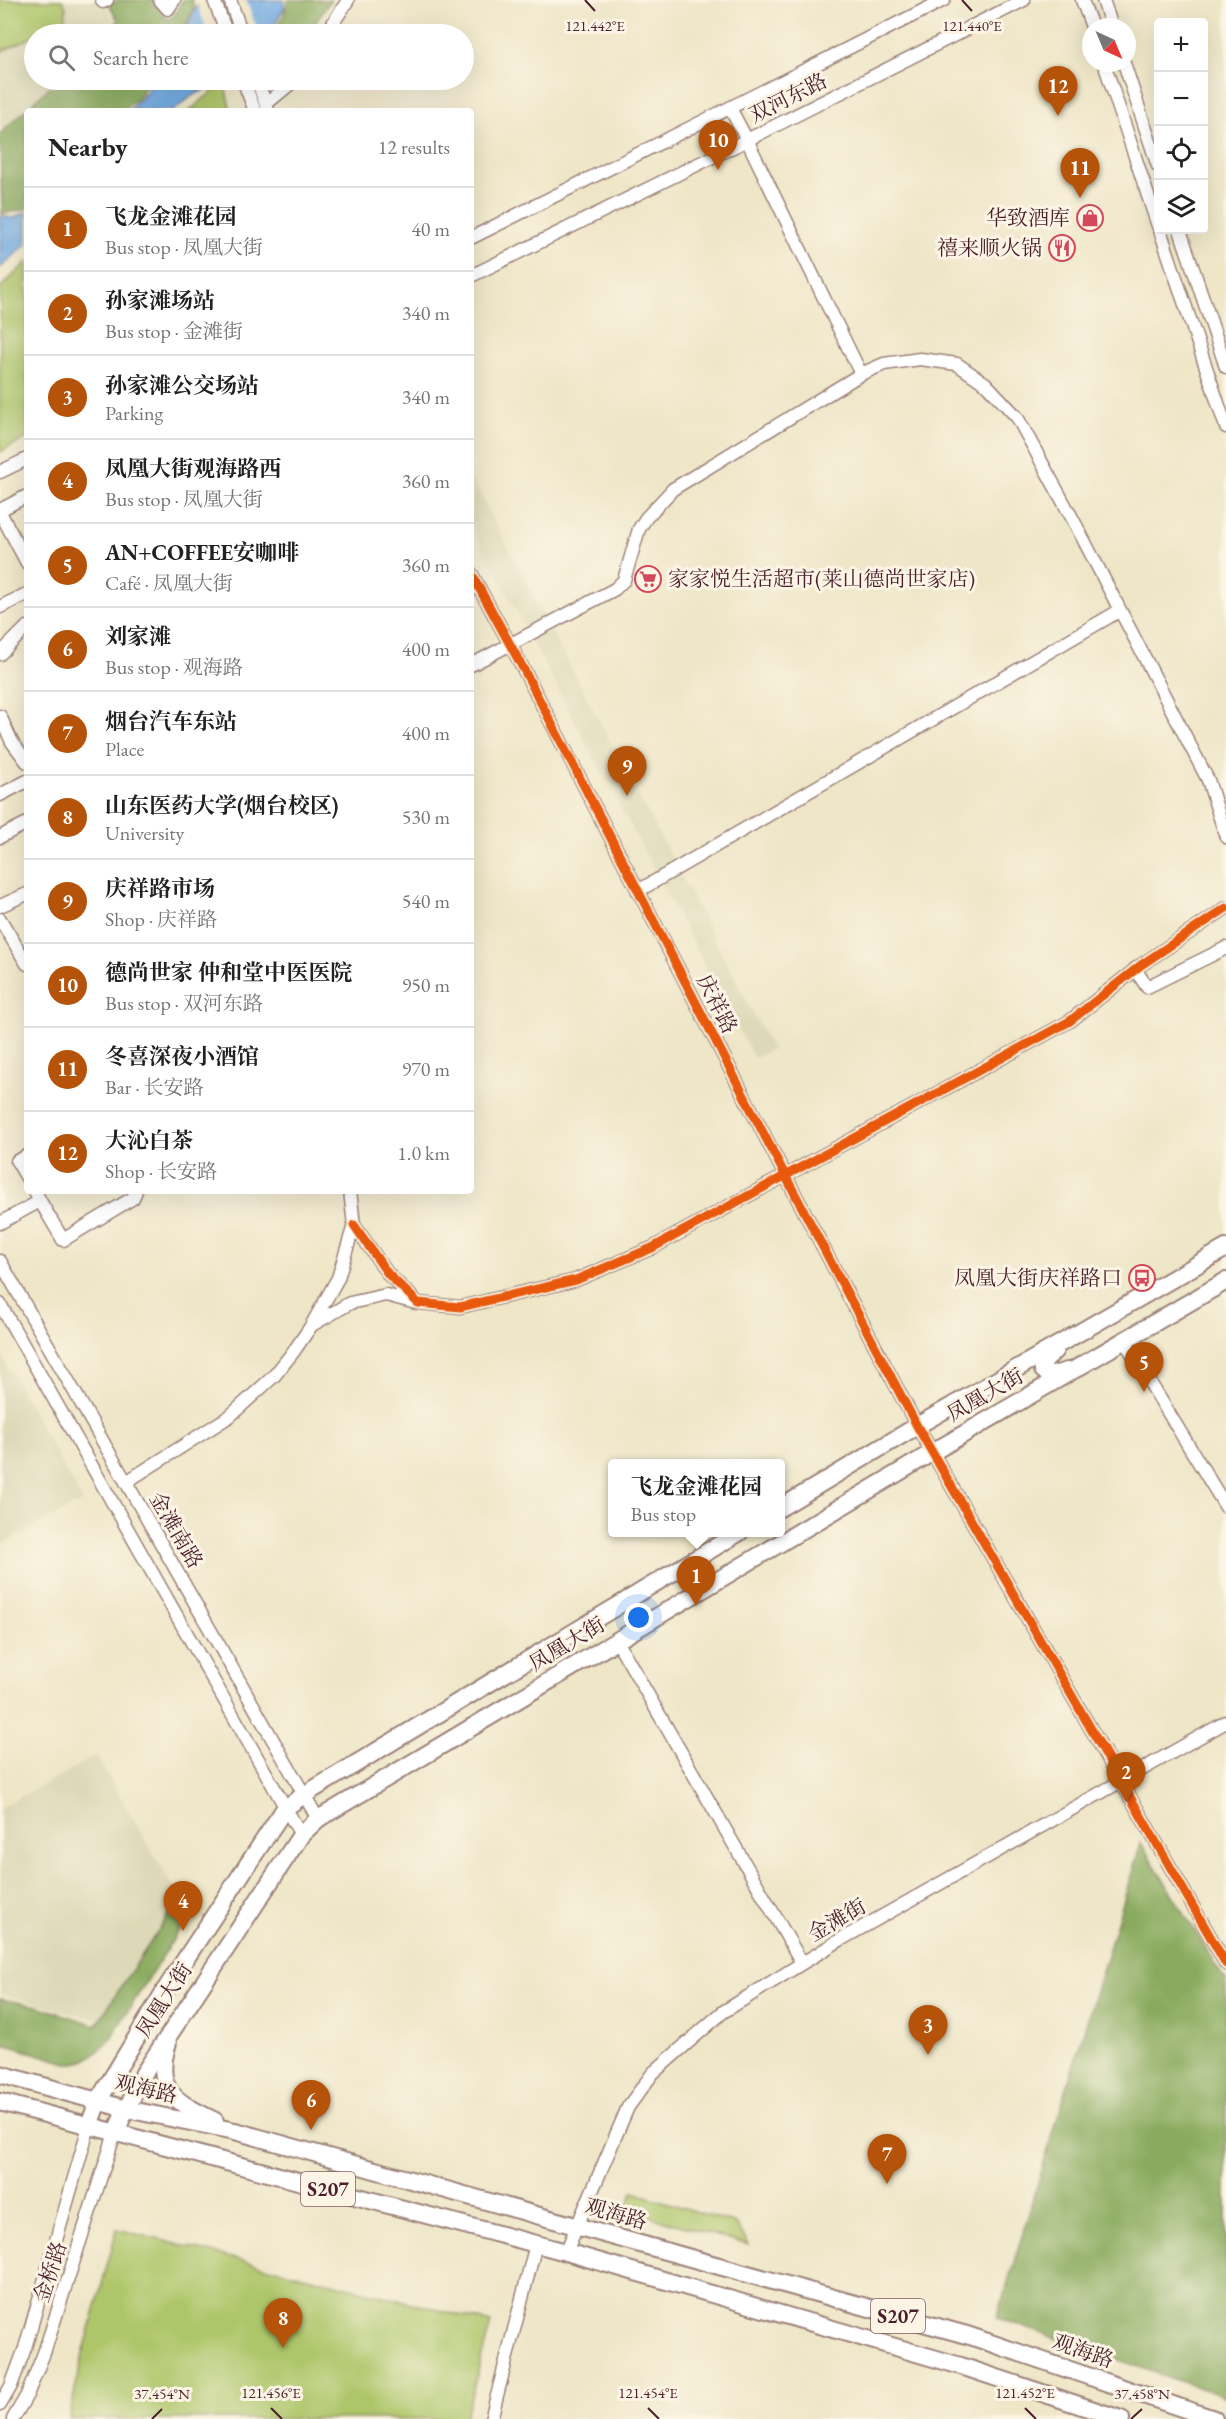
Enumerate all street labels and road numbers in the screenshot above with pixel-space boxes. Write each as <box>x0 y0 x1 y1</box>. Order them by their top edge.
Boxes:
street label: 双河东路 <box>744 66 831 129</box>
street label: 庆祥路 <box>691 970 744 1038</box>
street label: 凤凰大街 <box>942 1362 1028 1427</box>
street label: 金滩南路 <box>144 1487 209 1573</box>
street label: 凤凰大街 <box>524 1610 610 1677</box>
street label: 金滩街 <box>803 1892 871 1947</box>
street label: 凤凰大街 <box>129 1957 198 2042</box>
street label: 观海路 <box>112 2068 180 2109</box>
road number: S207 <box>301 2172 355 2206</box>
street label: 观海路 <box>582 2192 650 2235</box>
street label: 金桥路 <box>27 2238 72 2306</box>
road number: S207 <box>871 2299 925 2333</box>
street label: 观海路 <box>1049 2328 1117 2374</box>

